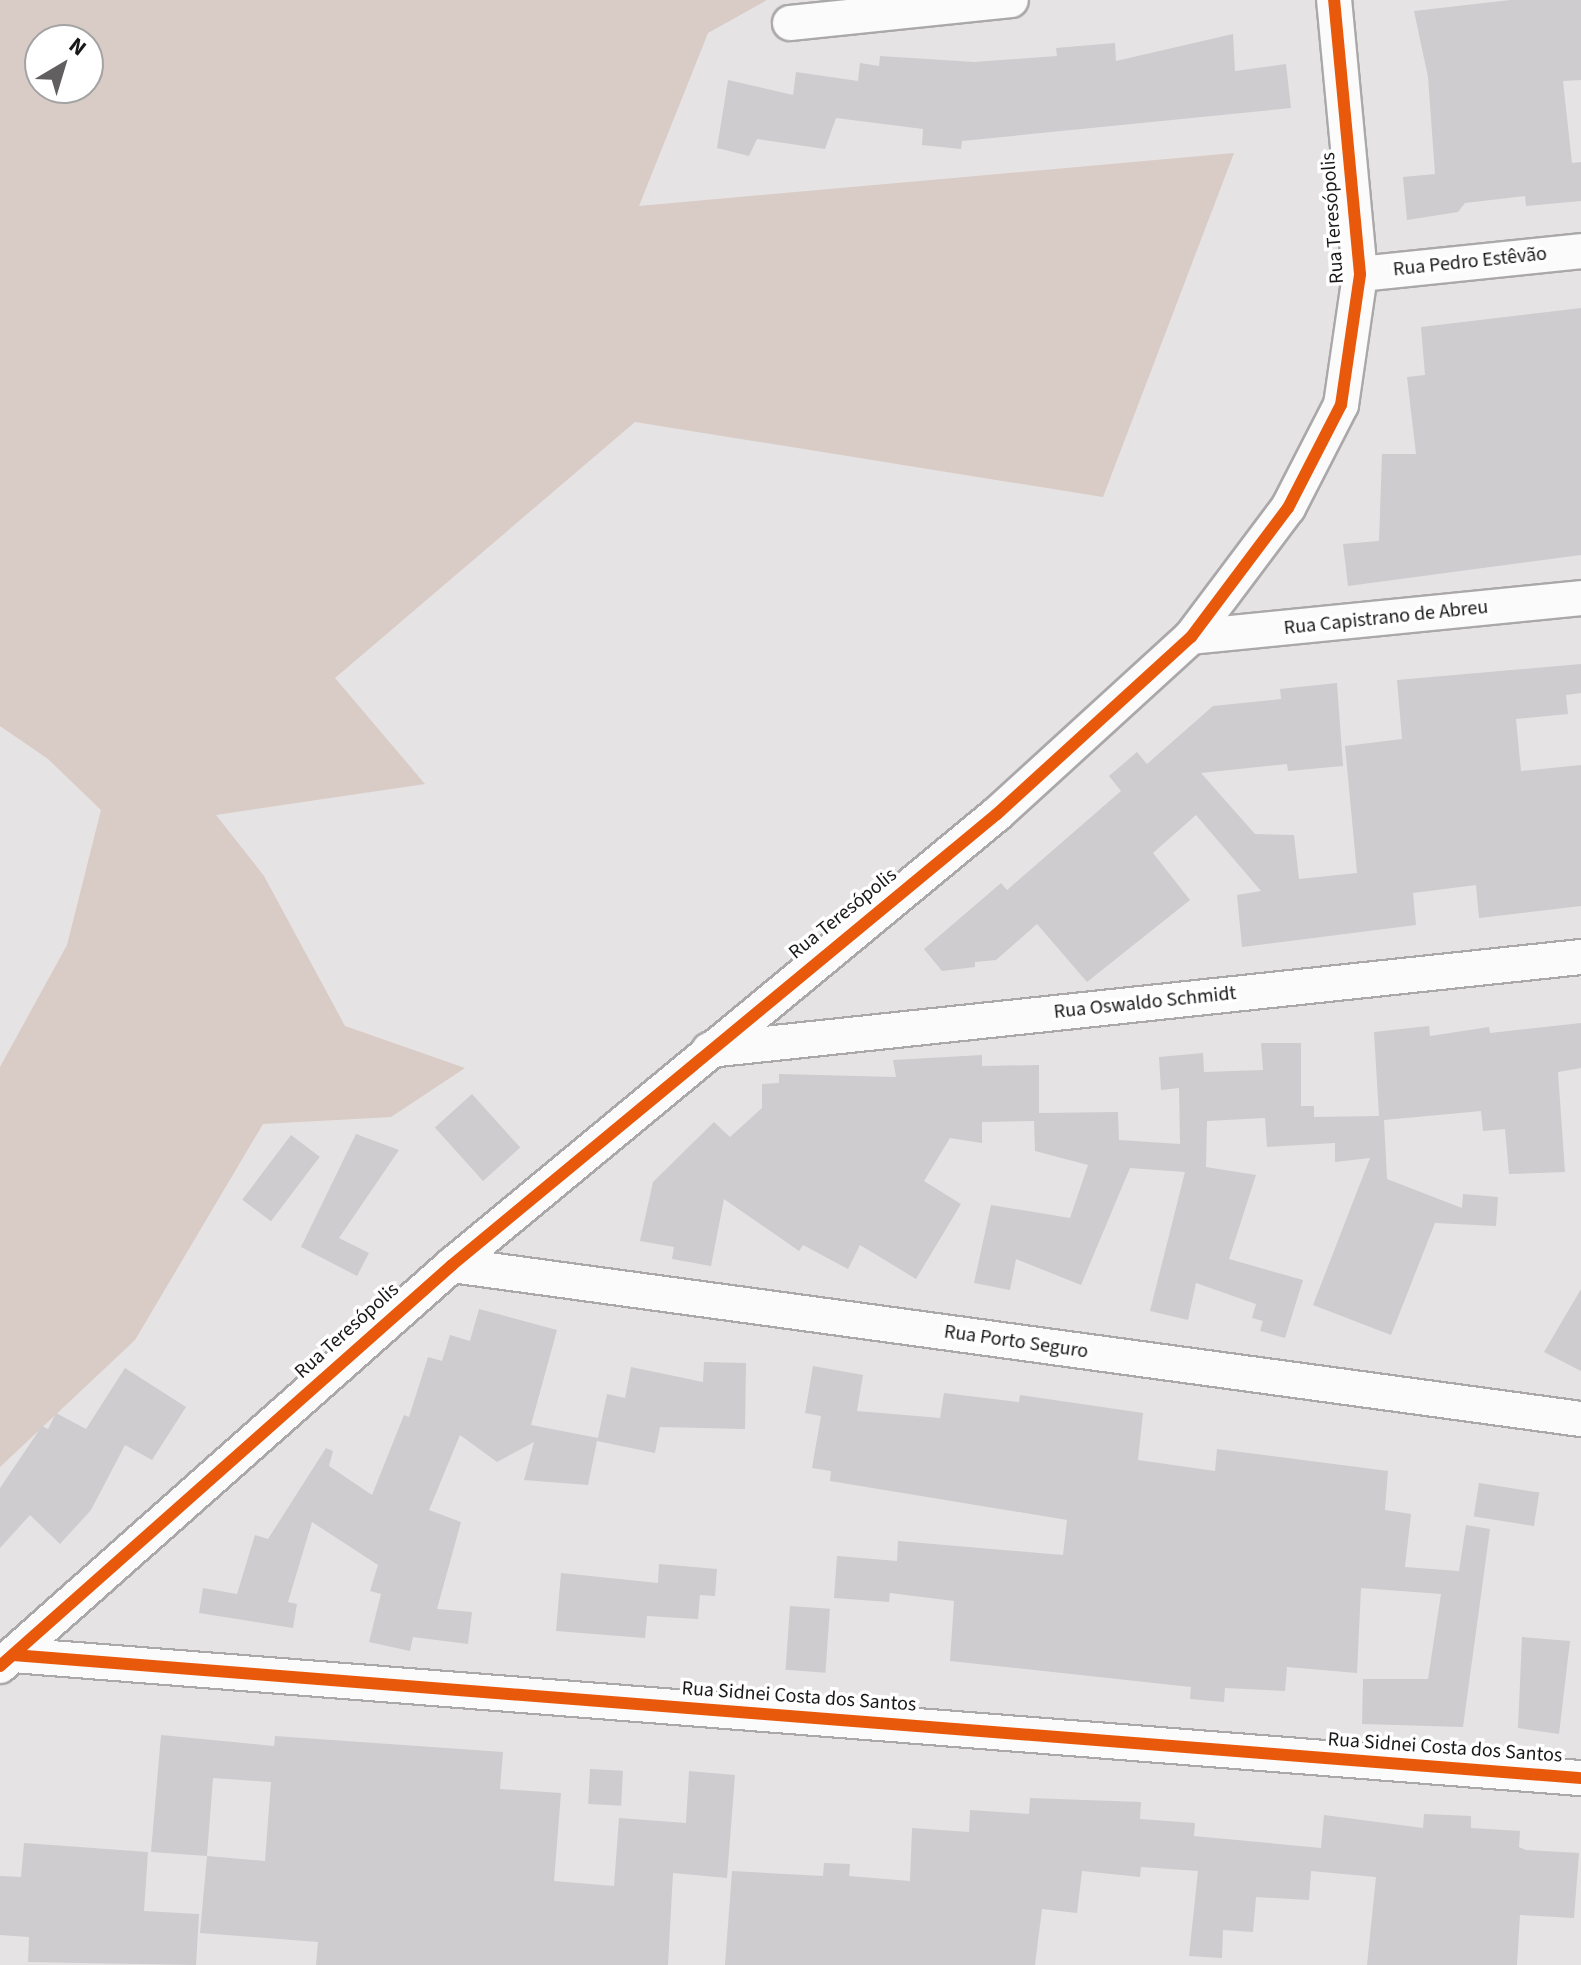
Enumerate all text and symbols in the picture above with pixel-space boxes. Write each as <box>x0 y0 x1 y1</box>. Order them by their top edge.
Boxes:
north arrow <box>24 24 104 104</box>
text: N <box>62 30 93 64</box>
street label: Rua Teresópolis <box>1316 151 1350 285</box>
street label: Rua Pedro Estêvão <box>1392 242 1548 282</box>
street label: Rua Capistrano de Abreu <box>1283 595 1489 641</box>
street label: Rua Teresópolis <box>784 863 902 965</box>
street label: Rua Oswaldo Schmidt <box>1053 981 1237 1025</box>
street label: Rua Teresópolis <box>290 1278 404 1384</box>
street label: Rua Porto Seguro <box>942 1320 1090 1364</box>
street label: Rua Sidnei Costa dos Santos <box>681 1677 917 1717</box>
street label: Rua Sidnei Costa dos Santos <box>1327 1728 1563 1768</box>

